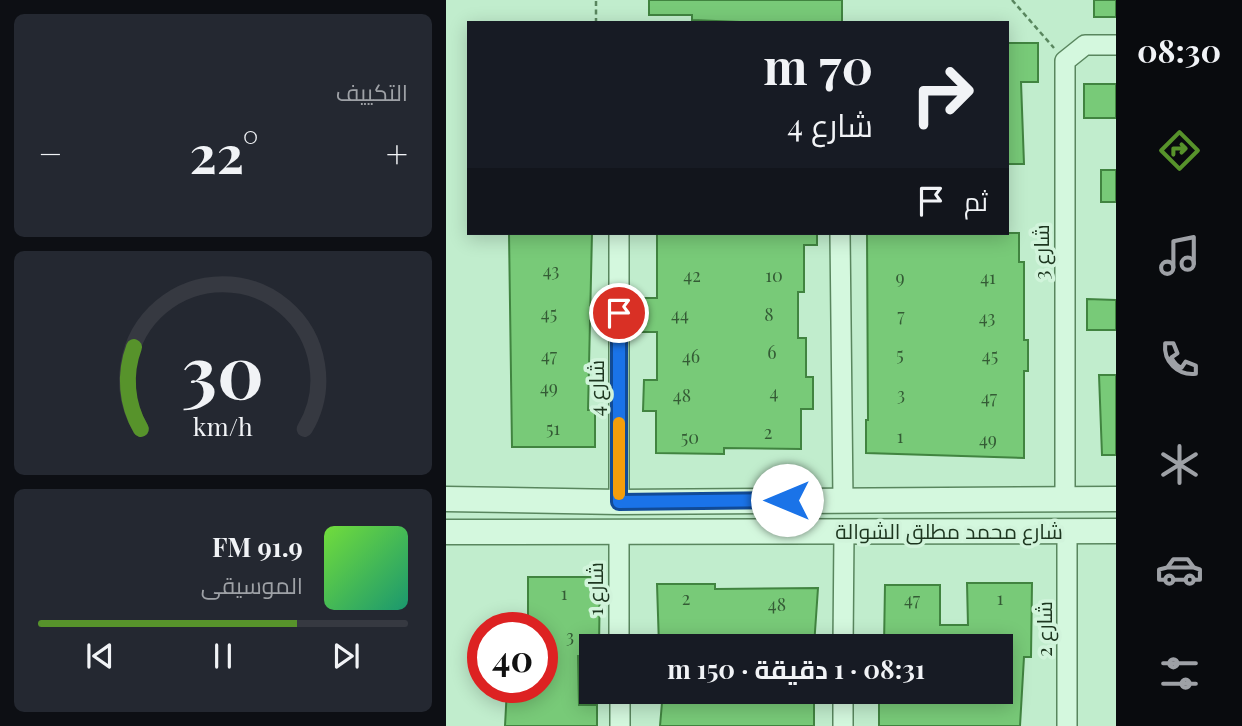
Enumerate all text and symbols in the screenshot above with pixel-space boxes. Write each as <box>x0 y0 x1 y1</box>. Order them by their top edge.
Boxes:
text: 08:30 <box>1137 28 1221 71</box>
text: 70 m <box>763 32 873 97</box>
icon: right <box>897 49 988 140</box>
text: التكييف <box>336 76 408 107</box>
text: شارع 4 <box>787 102 873 145</box>
text: 22° <box>190 118 259 187</box>
icon: directions <box>1155 126 1204 175</box>
text: − <box>38 127 63 178</box>
text: + <box>386 127 408 178</box>
icon: arrive <box>912 182 950 220</box>
text: ثم <box>964 183 988 218</box>
street label: شارع 3 <box>1026 224 1056 280</box>
icon: music <box>1155 231 1204 280</box>
house number: 43 <box>543 258 559 282</box>
house number: 42 <box>683 263 701 287</box>
house number: 10 <box>765 263 783 287</box>
house number: 9 <box>895 265 905 289</box>
house number: 41 <box>980 265 996 289</box>
pin <box>589 283 649 343</box>
icon: arrive <box>600 294 638 332</box>
house number: 45 <box>541 301 557 325</box>
house number: 44 <box>671 302 689 326</box>
house number: 8 <box>764 302 774 326</box>
house number: 7 <box>897 303 905 327</box>
house number: 43 <box>979 305 995 329</box>
text: 30 <box>182 320 264 417</box>
icon: phone <box>1155 335 1204 384</box>
house number: 6 <box>767 340 777 364</box>
house number: 5 <box>896 342 904 366</box>
house number: 47 <box>541 343 558 367</box>
house number: 45 <box>982 343 998 367</box>
house number: 46 <box>682 344 700 368</box>
street label: شارع 4 <box>581 360 611 416</box>
house number: 49 <box>540 375 558 399</box>
house number: 4 <box>770 380 779 404</box>
house number: 3 <box>897 382 905 406</box>
house number: 48 <box>673 383 691 407</box>
house number: 47 <box>981 385 998 409</box>
text: km/h <box>193 409 253 442</box>
house number: 51 <box>546 416 560 440</box>
house number: 2 <box>764 420 772 444</box>
house number: 1 <box>897 424 904 448</box>
house number: 50 <box>681 425 699 449</box>
house number: 49 <box>979 427 997 451</box>
icon: climate <box>1155 440 1204 489</box>
position arrow <box>750 463 824 537</box>
street label: شارع محمد مطلق الشوالة <box>835 516 1063 546</box>
text: 91.9 FM <box>212 529 303 564</box>
icon: car <box>1155 545 1204 594</box>
street label: شارع 1 <box>580 562 610 616</box>
text: الموسيقى <box>201 569 303 600</box>
house number: 1 <box>561 581 568 605</box>
house number: 2 <box>682 586 690 610</box>
house number: 1 <box>997 586 1004 610</box>
house number: 47 <box>904 587 921 611</box>
house number: 48 <box>768 592 786 616</box>
street label: شارع 2 <box>1029 601 1059 657</box>
speed limit sign: 40 <box>467 612 558 703</box>
house number: 3 <box>566 624 574 648</box>
icon: previous <box>81 637 119 675</box>
icon: pause <box>204 637 242 675</box>
icon: next <box>327 637 365 675</box>
icon: filters <box>1155 649 1204 698</box>
text: 08:31 · 1 دقيقة · 150 m <box>667 651 925 686</box>

